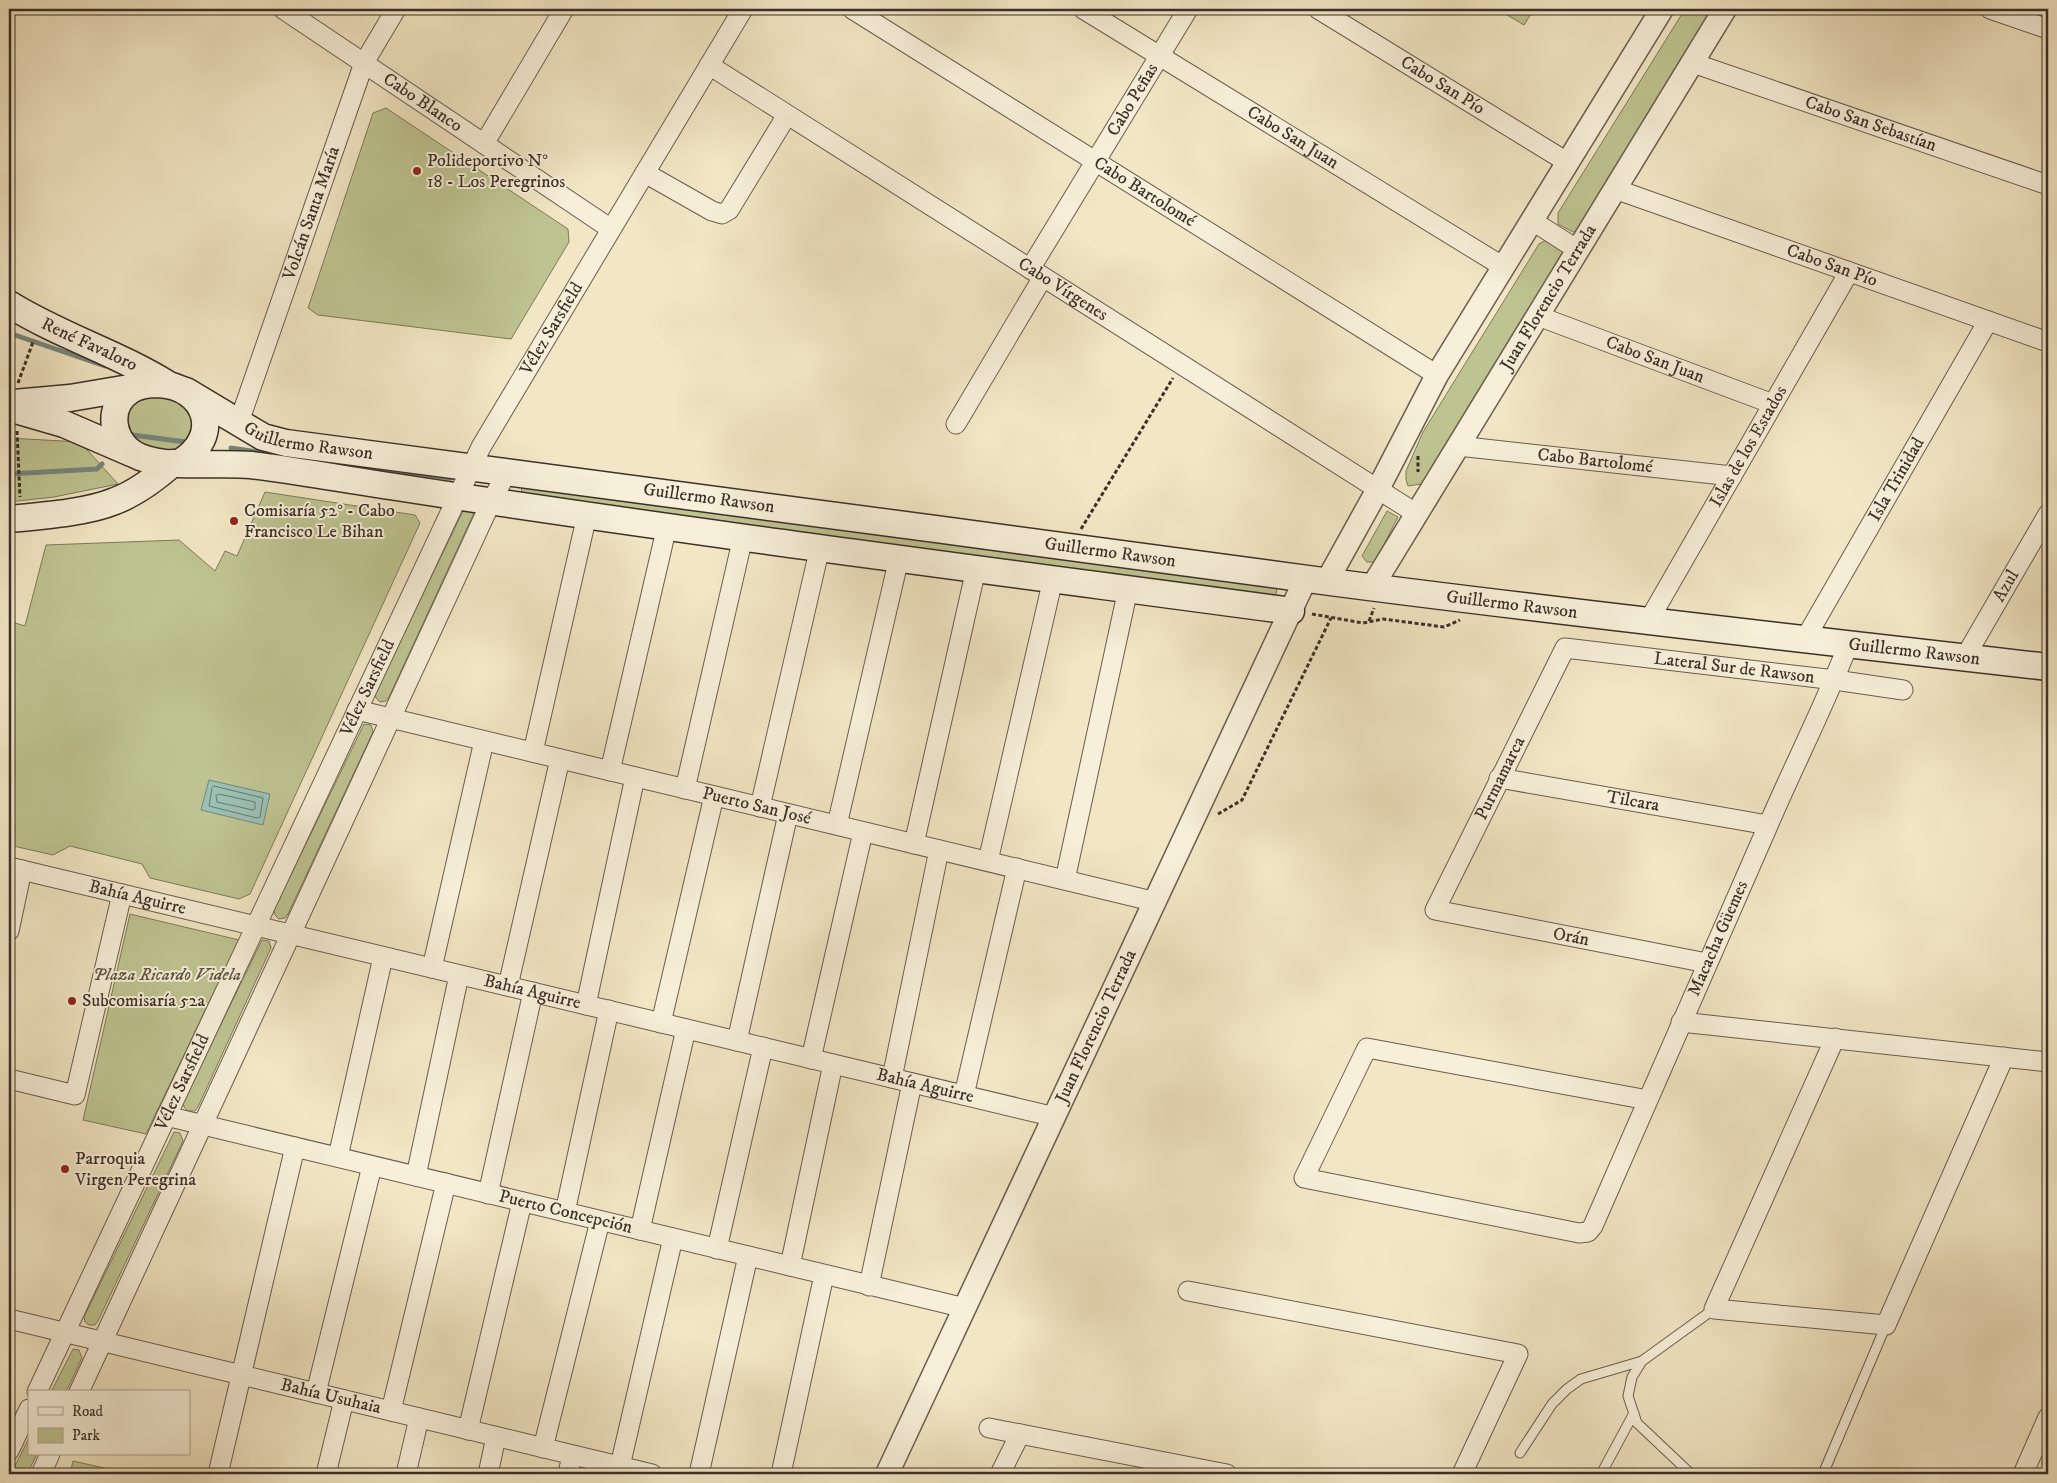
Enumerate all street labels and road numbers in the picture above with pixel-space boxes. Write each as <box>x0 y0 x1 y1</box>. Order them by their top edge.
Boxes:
street label: Cabo San Pío <box>1396 51 1489 120</box>
street label: Cabo Peñas <box>1102 59 1163 140</box>
street label: Cabo Blanco <box>379 68 467 137</box>
street label: Cabo San Sebastían <box>1802 91 1940 157</box>
street label: Cabo San Juan <box>1243 101 1343 174</box>
street label: Volcán Santa María <box>278 143 345 284</box>
street label: Cabo Bartolomé <box>1089 152 1200 232</box>
street label: Juan Florencio Terrada <box>1495 220 1602 376</box>
street label: Cabo San Pío <box>1783 239 1880 292</box>
street label: Cabo Vírgenes <box>1014 253 1112 326</box>
street label: Vélez Sarsfield <box>515 278 588 380</box>
street label: René Favaloro <box>38 313 141 376</box>
street label: Cabo San Juan <box>1603 331 1708 389</box>
street label: Islas de los Estados <box>1705 382 1792 511</box>
street label: Guillermo Rawson <box>240 417 375 465</box>
street label: Isla Trinidad <box>1864 434 1930 525</box>
street label: Cabo Bartolomé <box>1536 444 1655 478</box>
street label: Guillermo Rawson <box>642 479 776 518</box>
street label: Guillermo Rawson <box>1043 533 1178 572</box>
street label: Azul <box>1988 566 2024 606</box>
street label: Guillermo Rawson <box>1445 586 1579 624</box>
street label: Guillermo Rawson <box>1847 633 1982 670</box>
street label: Vélez Sarsfield <box>335 636 400 741</box>
street label: Lateral Sur de Rawson <box>1653 648 1816 689</box>
street label: Purmamarca <box>1470 733 1530 824</box>
street label: Puerto San José <box>700 782 814 830</box>
street label: Tilcara <box>1605 786 1661 817</box>
street label: Bahía Aguirre <box>87 875 188 920</box>
street label: Macacha Güemes <box>1683 877 1753 1000</box>
street label: Orán <box>1551 923 1592 951</box>
street label: Juan Florencio Terrada <box>1050 946 1142 1109</box>
street label: Bahía Aguirre <box>482 970 583 1014</box>
street label: Vélez Sarsfield <box>150 1031 215 1135</box>
street label: Bahía Aguirre <box>874 1064 976 1108</box>
street label: Puerto Concepción <box>497 1185 635 1239</box>
street label: Bahía Usuhaia <box>278 1374 383 1419</box>

